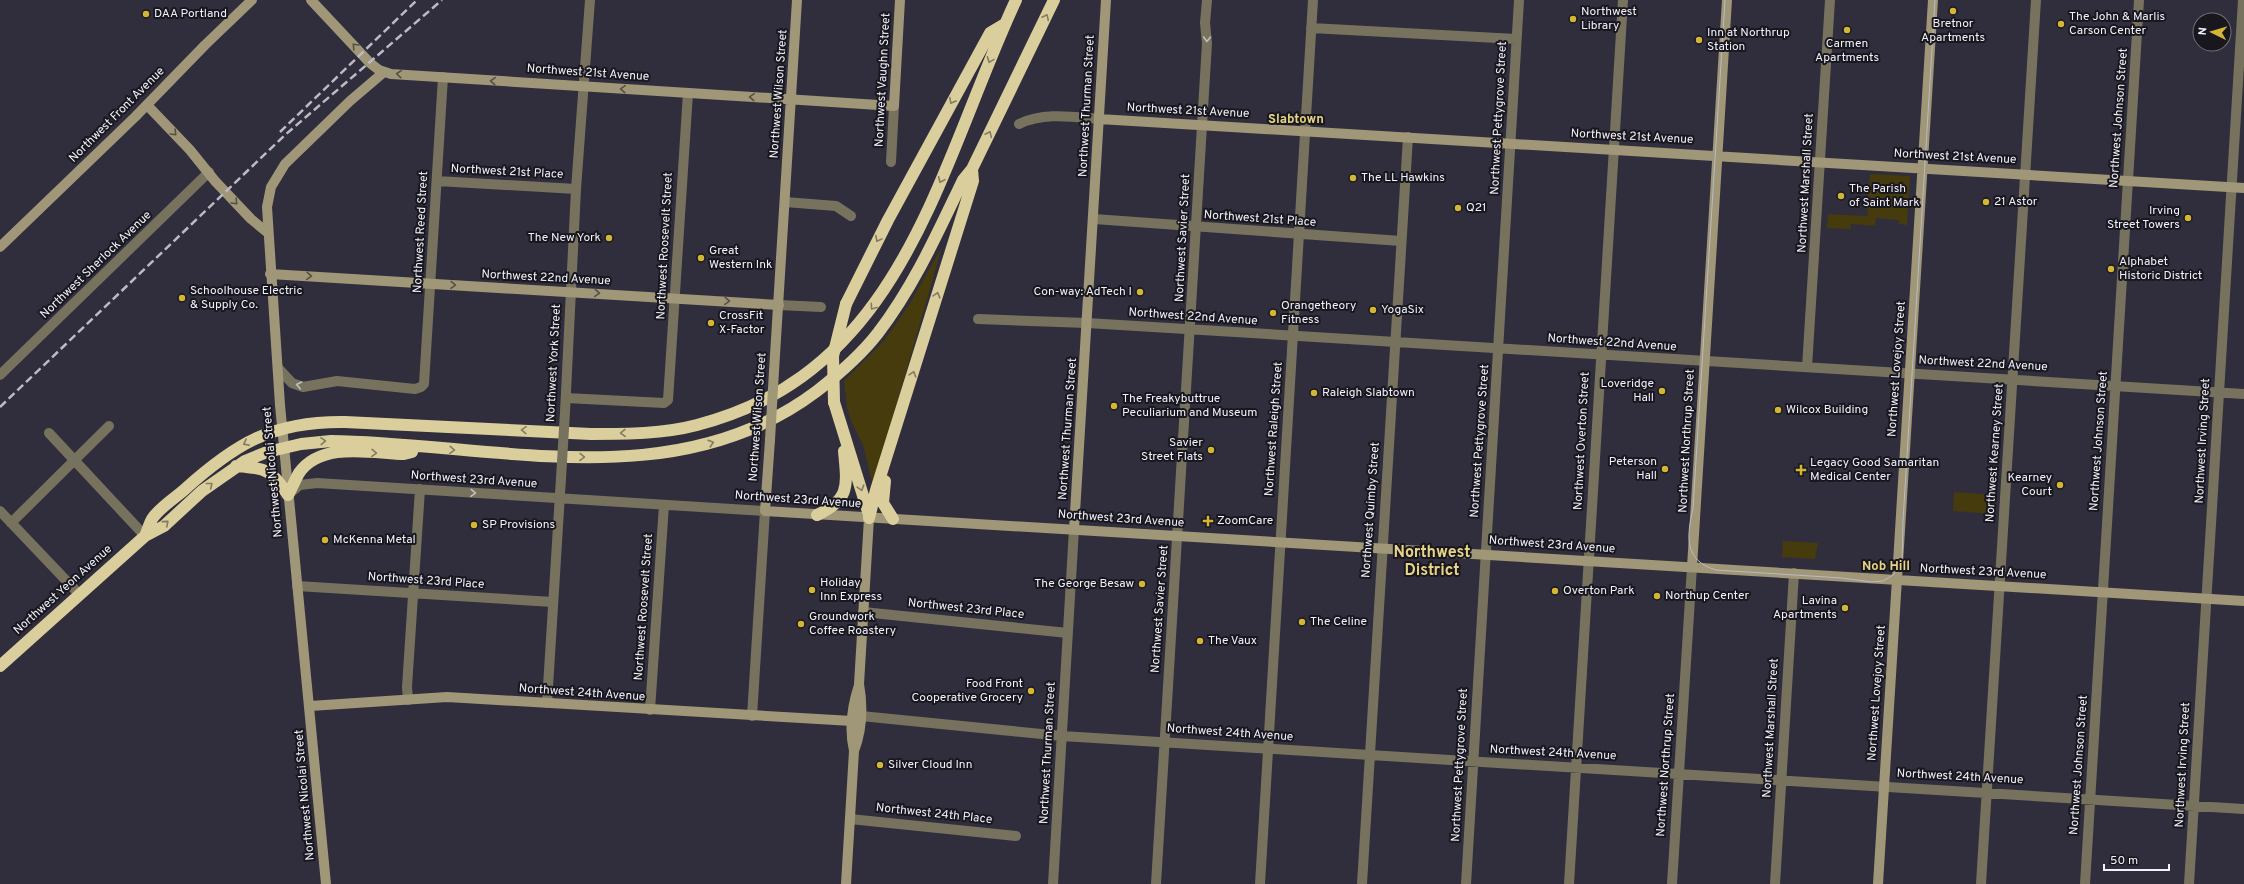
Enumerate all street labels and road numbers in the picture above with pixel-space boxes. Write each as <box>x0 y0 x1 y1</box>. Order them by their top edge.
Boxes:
street label: Northwest Vaughn Street <box>871 12 895 148</box>
street label: Northwest Wilson Street <box>767 29 791 159</box>
street label: Northwest Thurman Street <box>1075 34 1099 178</box>
street label: Northwest Pettygrove Street <box>1487 41 1511 195</box>
street label: Northwest Johnson Street <box>2106 47 2132 189</box>
street label: Northwest 21st Avenue <box>526 61 650 85</box>
street label: Northwest Front Avenue <box>66 64 168 166</box>
street label: Northwest 21st Avenue <box>1126 100 1250 122</box>
street label: Northwest Marshall Street <box>1794 113 1818 253</box>
street label: Northwest 21st Avenue <box>1570 126 1694 148</box>
street label: Northwest 21st Avenue <box>1893 146 2017 168</box>
street label: Northwest 21st Place <box>450 161 564 183</box>
street label: Northwest Reed Street <box>410 171 432 293</box>
street label: Northwest Roosevelt Street <box>653 172 677 320</box>
street label: Northwest Savier Street <box>1172 173 1194 303</box>
street label: Northwest 21st Place <box>1203 207 1317 231</box>
street label: Northwest Sherlock Avenue <box>37 208 155 322</box>
street label: Northwest 22nd Avenue <box>481 267 611 289</box>
street label: Northwest Lovejoy Street <box>1884 300 1910 438</box>
street label: Northwest York Street <box>543 304 565 422</box>
street label: Northwest 22nd Avenue <box>1128 305 1258 329</box>
street label: Northwest 22nd Avenue <box>1547 331 1677 355</box>
street label: Northwest Wilson Street <box>746 352 770 482</box>
street label: Northwest 22nd Avenue <box>1918 353 2048 375</box>
street label: Northwest Thurman Street <box>1055 357 1081 501</box>
street label: Northwest Raleigh Street <box>1261 361 1287 497</box>
street label: Northwest Pettygrove Street <box>1467 364 1493 518</box>
street label: Northwest Northrup Street <box>1675 369 1699 513</box>
street label: Northwest Johnson Street <box>2086 370 2112 512</box>
street label: Northwest Overton Street <box>1570 371 1594 511</box>
street label: Northwest Irving Street <box>2192 378 2214 504</box>
street label: Northwest Kearney Street <box>1982 383 2008 523</box>
street label: Northwest Nicolai Street <box>259 406 287 538</box>
street label: Northwest Quimby Street <box>1358 441 1384 579</box>
street label: Northwest 23rd Avenue <box>410 468 538 492</box>
street label: Northwest 23rd Avenue <box>734 488 862 512</box>
street label: Northwest 23rd Avenue <box>1057 507 1185 531</box>
street label: Northwest Roosevelt Street <box>631 533 657 681</box>
street label: Northwest 23rd Avenue <box>1488 533 1616 557</box>
street label: Northwest Yeon Avenue <box>10 541 116 639</box>
street label: Northwest Savier Street <box>1148 544 1172 674</box>
street label: Northwest 23rd Avenue <box>1919 561 2047 583</box>
street label: Northwest 23rd Place <box>367 569 485 593</box>
street label: Northwest 23rd Place <box>907 595 1025 623</box>
street label: Northwest Lovejoy Street <box>1864 624 1890 762</box>
street label: Northwest Marshall Street <box>1759 658 1783 798</box>
street label: Northwest 24th Avenue <box>518 681 646 705</box>
street label: Northwest Thurman Street <box>1036 681 1060 825</box>
street label: Northwest Pettygrove Street <box>1448 688 1472 842</box>
street label: Northwest Northrup Street <box>1653 693 1679 837</box>
street label: Northwest Johnson Street <box>2066 694 2092 836</box>
street label: Northwest Irving Street <box>2172 702 2194 828</box>
street label: Northwest 24th Avenue <box>1166 721 1294 745</box>
street label: Northwest Nicolai Street <box>291 729 319 861</box>
street label: Northwest 24th Avenue <box>1489 742 1617 764</box>
street label: Northwest 24th Avenue <box>1896 766 2024 788</box>
street label: Northwest 24th Place <box>875 800 993 828</box>

